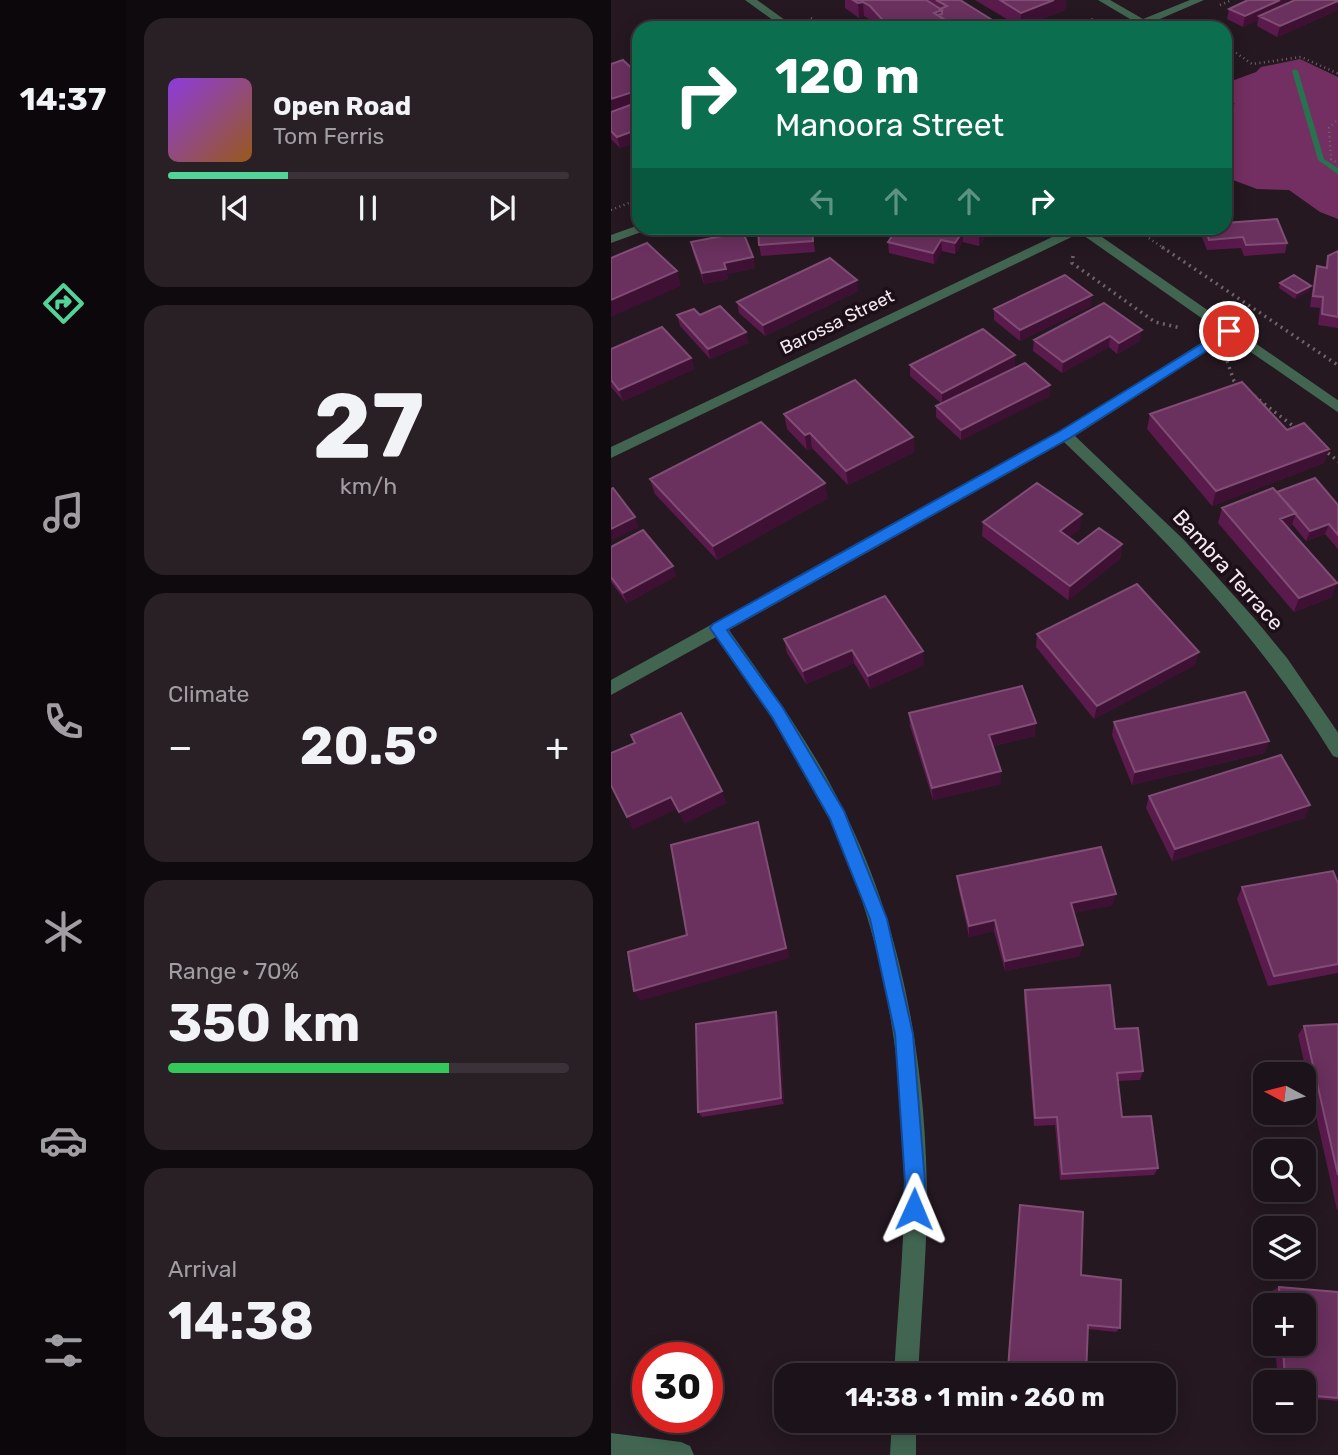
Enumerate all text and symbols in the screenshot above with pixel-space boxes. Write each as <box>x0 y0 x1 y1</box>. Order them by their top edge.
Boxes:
text: 120 m <box>775 47 920 105</box>
icon: right <box>660 49 751 140</box>
text: 14:37 <box>20 80 106 118</box>
text: Open Road <box>273 91 411 122</box>
text: Manoora Street <box>775 106 1004 144</box>
text: Tom Ferris <box>273 122 384 150</box>
icon: left <box>804 182 842 220</box>
icon: ahead <box>877 182 915 220</box>
icon: ahead <box>950 182 988 220</box>
icon: right <box>1023 182 1061 220</box>
icon: previous <box>216 189 254 227</box>
icon: pause <box>349 189 387 227</box>
icon: next <box>483 189 521 227</box>
icon: directions <box>39 279 88 328</box>
street label: Barossa Street <box>777 285 897 359</box>
pin <box>1199 301 1259 361</box>
icon: arrive <box>1210 312 1248 350</box>
text: 27 <box>313 372 424 480</box>
text: km/h <box>340 472 397 500</box>
icon: music <box>39 488 88 537</box>
street label: Bambra Terrace <box>1168 504 1289 635</box>
text: Climate <box>168 680 249 708</box>
icon: phone <box>39 697 88 746</box>
text: 20.5° <box>300 715 438 777</box>
text: − <box>168 724 193 770</box>
text: + <box>545 724 569 770</box>
icon: climate <box>39 907 88 956</box>
text: Range · 70% <box>168 957 299 985</box>
text: 350 km <box>168 992 360 1054</box>
north arrow <box>1253 1062 1316 1125</box>
map controls <box>1253 1062 1316 1433</box>
icon: car <box>39 1116 88 1165</box>
button: search <box>1253 1139 1316 1202</box>
position arrow <box>877 1172 951 1246</box>
button: layers <box>1253 1216 1316 1279</box>
text: Arrival <box>168 1255 237 1283</box>
text: 14:38 <box>168 1290 314 1352</box>
button: + <box>1253 1293 1316 1356</box>
icon: filters <box>39 1326 88 1375</box>
speed limit sign: 30 <box>632 1342 723 1433</box>
button: − <box>1253 1370 1316 1433</box>
text: 14:38 · 1 min · 260 m <box>845 1382 1105 1413</box>

